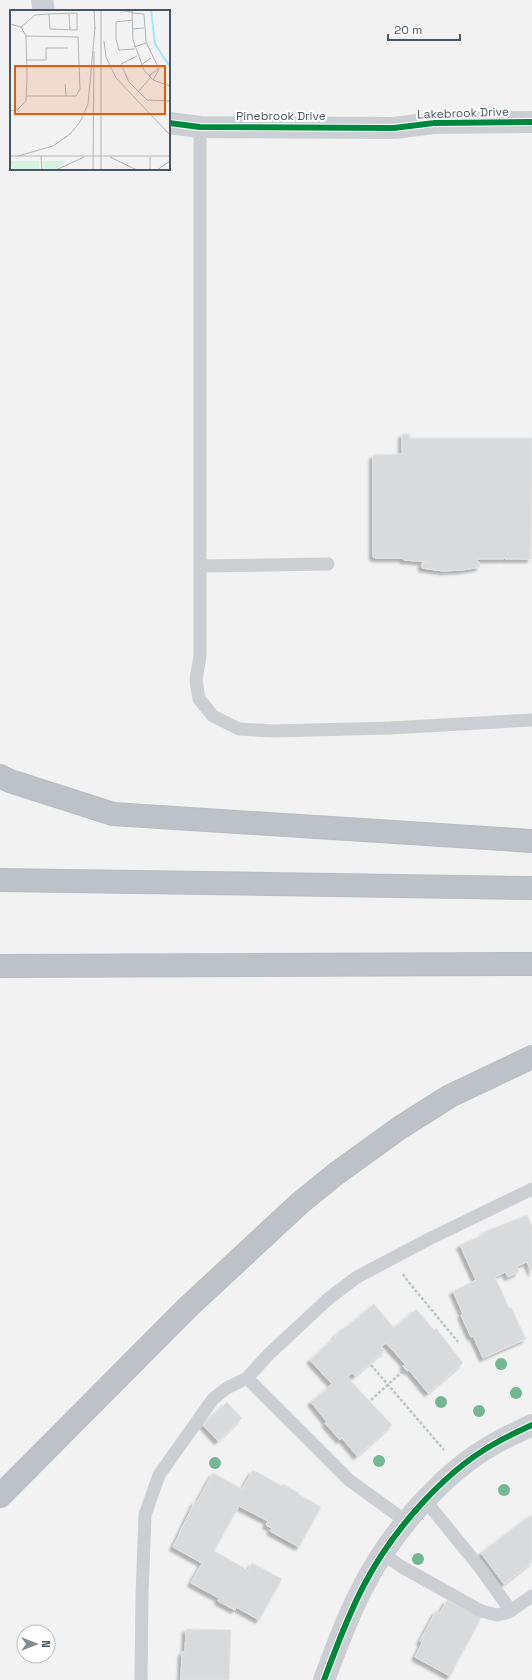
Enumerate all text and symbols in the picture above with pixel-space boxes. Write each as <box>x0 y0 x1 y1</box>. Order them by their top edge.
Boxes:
inset map <box>10 10 170 170</box>
scale bar <box>388 16 460 42</box>
text: 20 m <box>394 22 422 38</box>
street label: Lakebrook Drive <box>417 103 509 123</box>
street label: Pinebrook Drive <box>236 108 326 124</box>
north arrow <box>16 1624 56 1664</box>
text: N <box>39 1640 53 1648</box>

